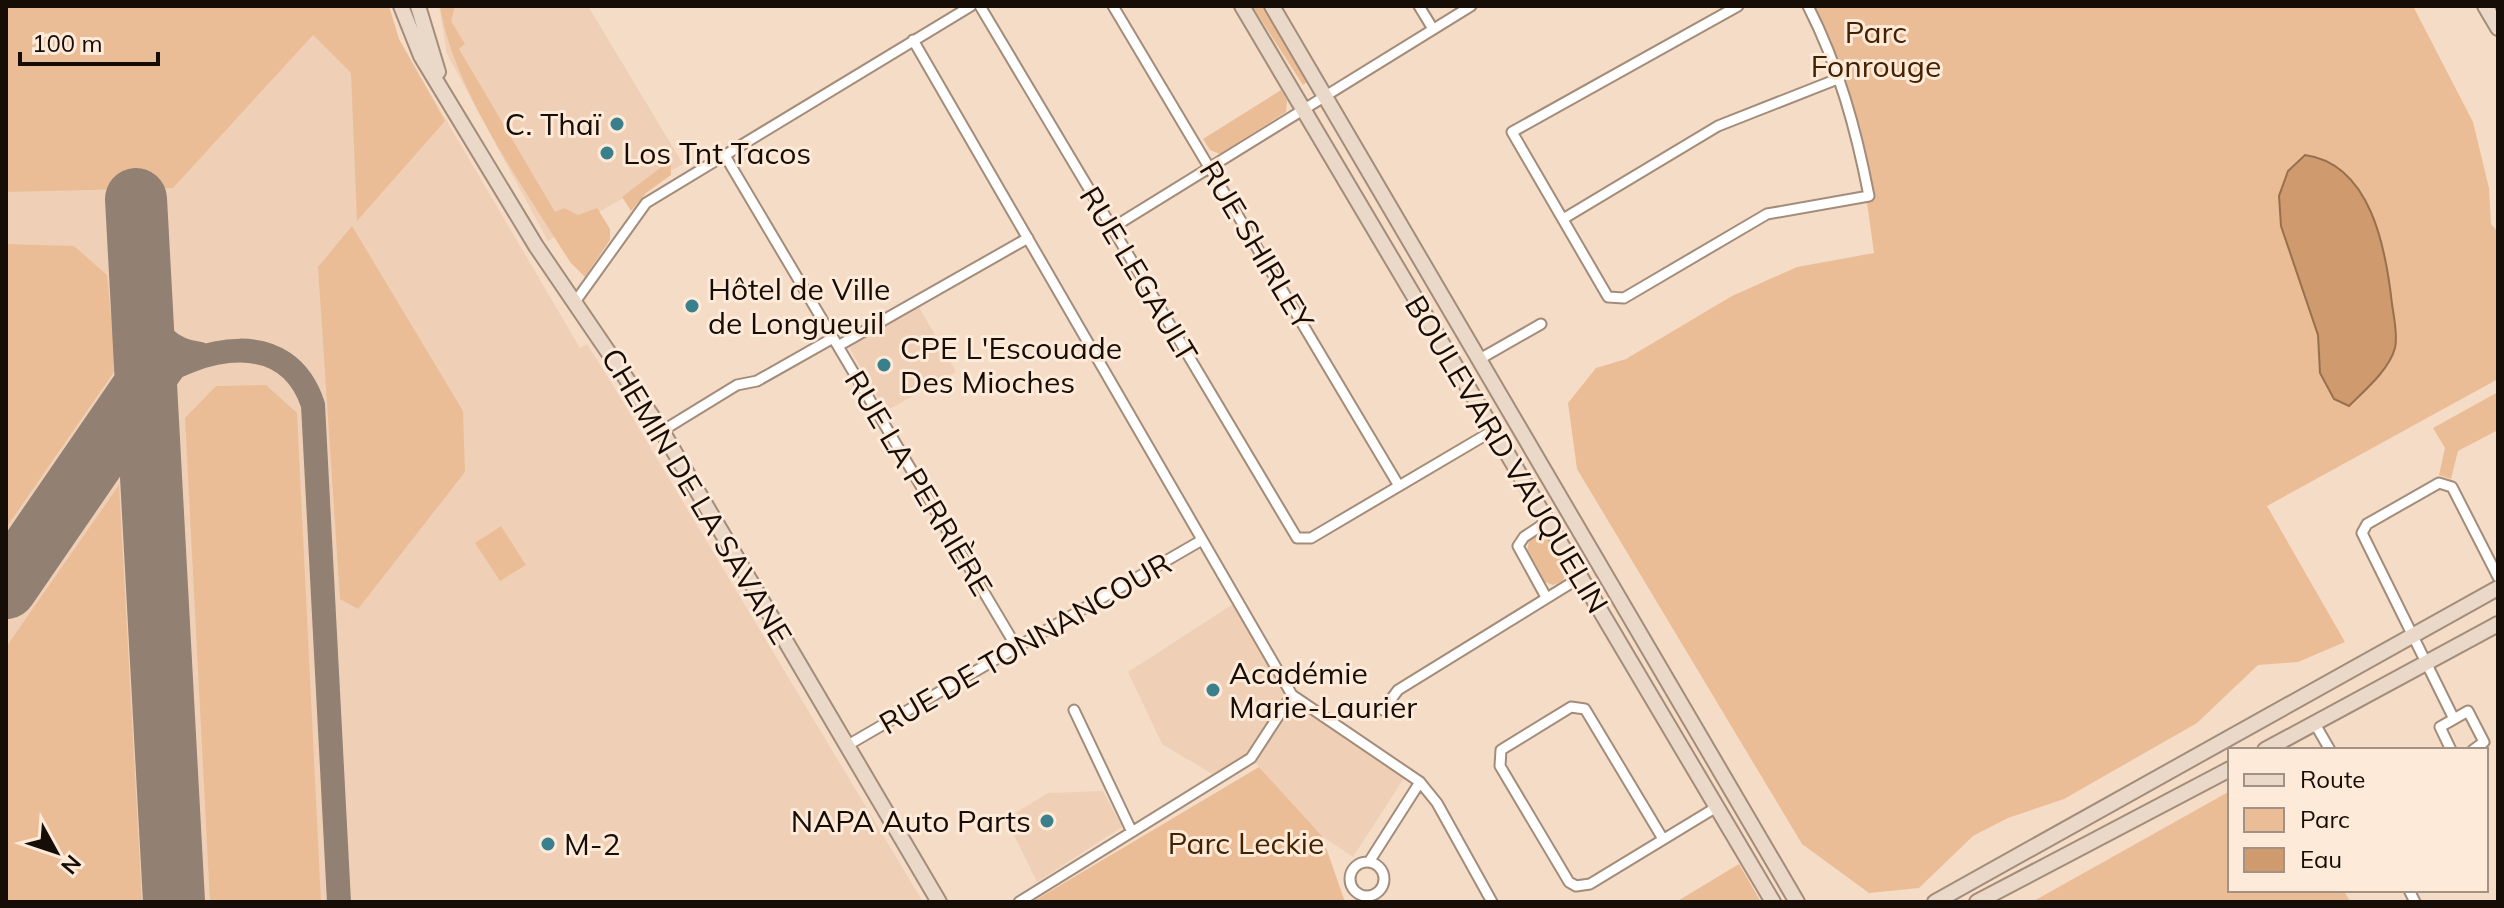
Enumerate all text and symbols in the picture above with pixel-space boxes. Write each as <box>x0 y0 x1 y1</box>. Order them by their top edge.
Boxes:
park label: Parc Fonrouge <box>1811 13 1941 85</box>
scale bar <box>20 16 158 66</box>
text: 100 m <box>32 28 103 58</box>
place label: C. Thaï <box>505 105 602 143</box>
marker: C. Thaï <box>608 115 626 133</box>
place label: Los Tnt Tacos <box>623 134 811 172</box>
marker: Los Tnt Tacos <box>598 144 616 162</box>
street label: RUE SHIRLEY <box>1192 154 1323 337</box>
street label: RUE LEGAULT <box>1072 179 1206 369</box>
place label: Hôtel de Ville de Longueuil <box>708 270 890 342</box>
street label: BOULEVARD VAUQUELIN <box>1397 288 1617 620</box>
marker: Hôtel de Ville de Longueuil <box>683 297 701 315</box>
place label: CPE L'Escouade Des Mioches <box>900 329 1122 401</box>
street label: CHEMIN DE LA SAVANE <box>593 341 801 651</box>
marker: CPE L'Escouade Des Mioches <box>875 356 893 374</box>
street label: RUE LA PERRIÈRE <box>837 363 1001 603</box>
street label: RUE DE TONNANCOUR <box>872 544 1178 742</box>
place label: Académie Marie-Laurier <box>1229 654 1417 726</box>
marker: Académie Marie-Laurier <box>1204 681 1222 699</box>
legend <box>2228 748 2488 892</box>
text: Route <box>2300 764 2365 794</box>
place label: NAPA Auto Parts <box>791 802 1031 840</box>
text: Parc <box>2300 804 2350 834</box>
north arrow <box>16 812 96 892</box>
marker: NAPA Auto Parts <box>1038 812 1056 830</box>
park label: Parc Leckie <box>1168 824 1324 862</box>
place label: M-2 <box>564 825 621 863</box>
marker: M-2 <box>539 835 557 853</box>
text: Eau <box>2300 844 2342 874</box>
text: N <box>55 849 87 880</box>

